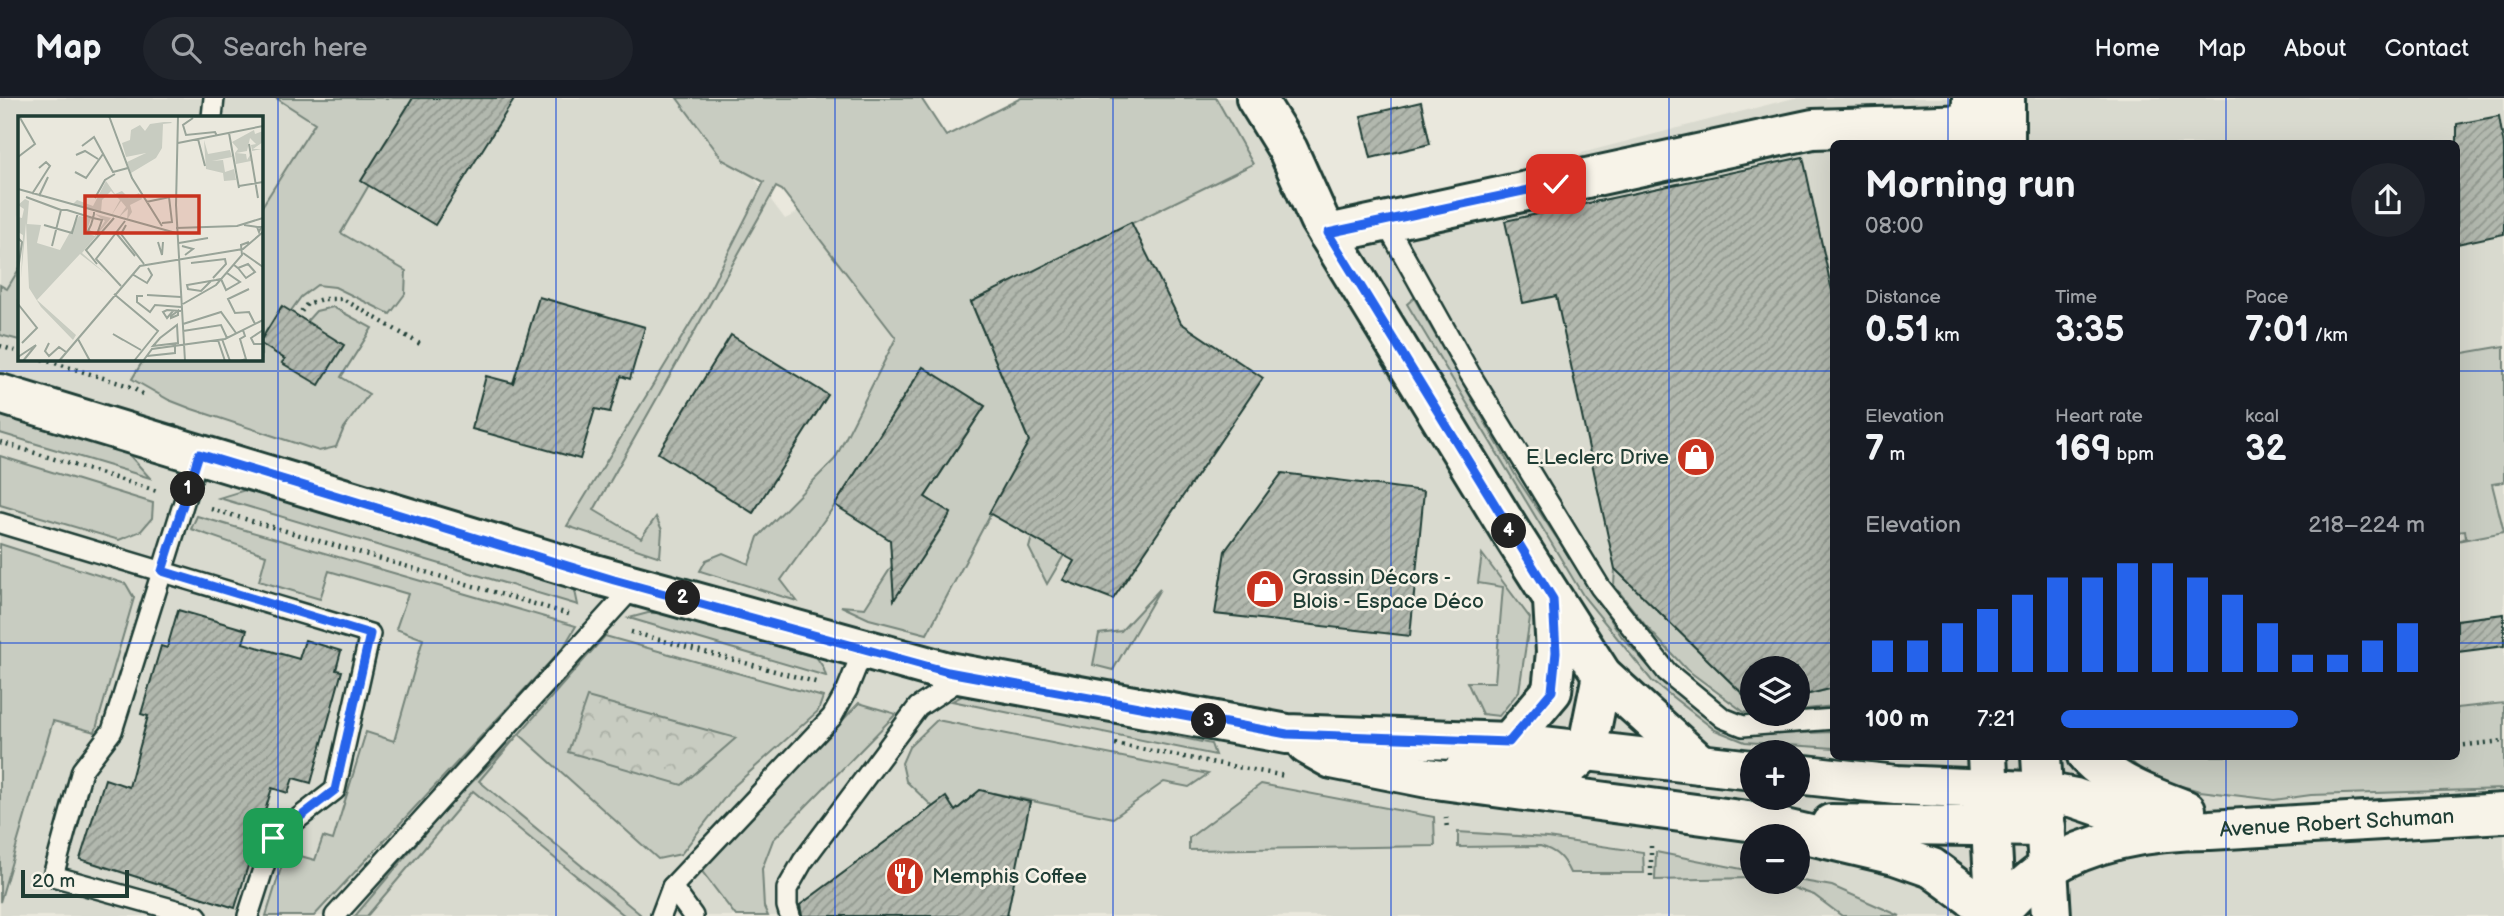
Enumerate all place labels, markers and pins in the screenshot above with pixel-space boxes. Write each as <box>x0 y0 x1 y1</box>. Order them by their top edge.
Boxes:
pin <box>1526 154 1586 214</box>
shop icon: E.Leclerc Drive <box>1675 436 1717 478</box>
place label: E.Leclerc Drive <box>1526 445 1669 470</box>
pin: 1 <box>170 472 206 506</box>
pin: 4 <box>1492 514 1526 548</box>
place label: Grassin Décors - Blois - Espace Déco <box>1292 565 1484 614</box>
shop icon: Grassin Décors - Blois - Espace Déco <box>1244 568 1286 610</box>
pin: 2 <box>666 580 700 616</box>
pin: 3 <box>1192 704 1226 738</box>
pin <box>243 808 303 868</box>
restaurant icon: Memphis Coffee <box>884 855 926 897</box>
place label: Memphis Coffee <box>932 864 1087 889</box>

